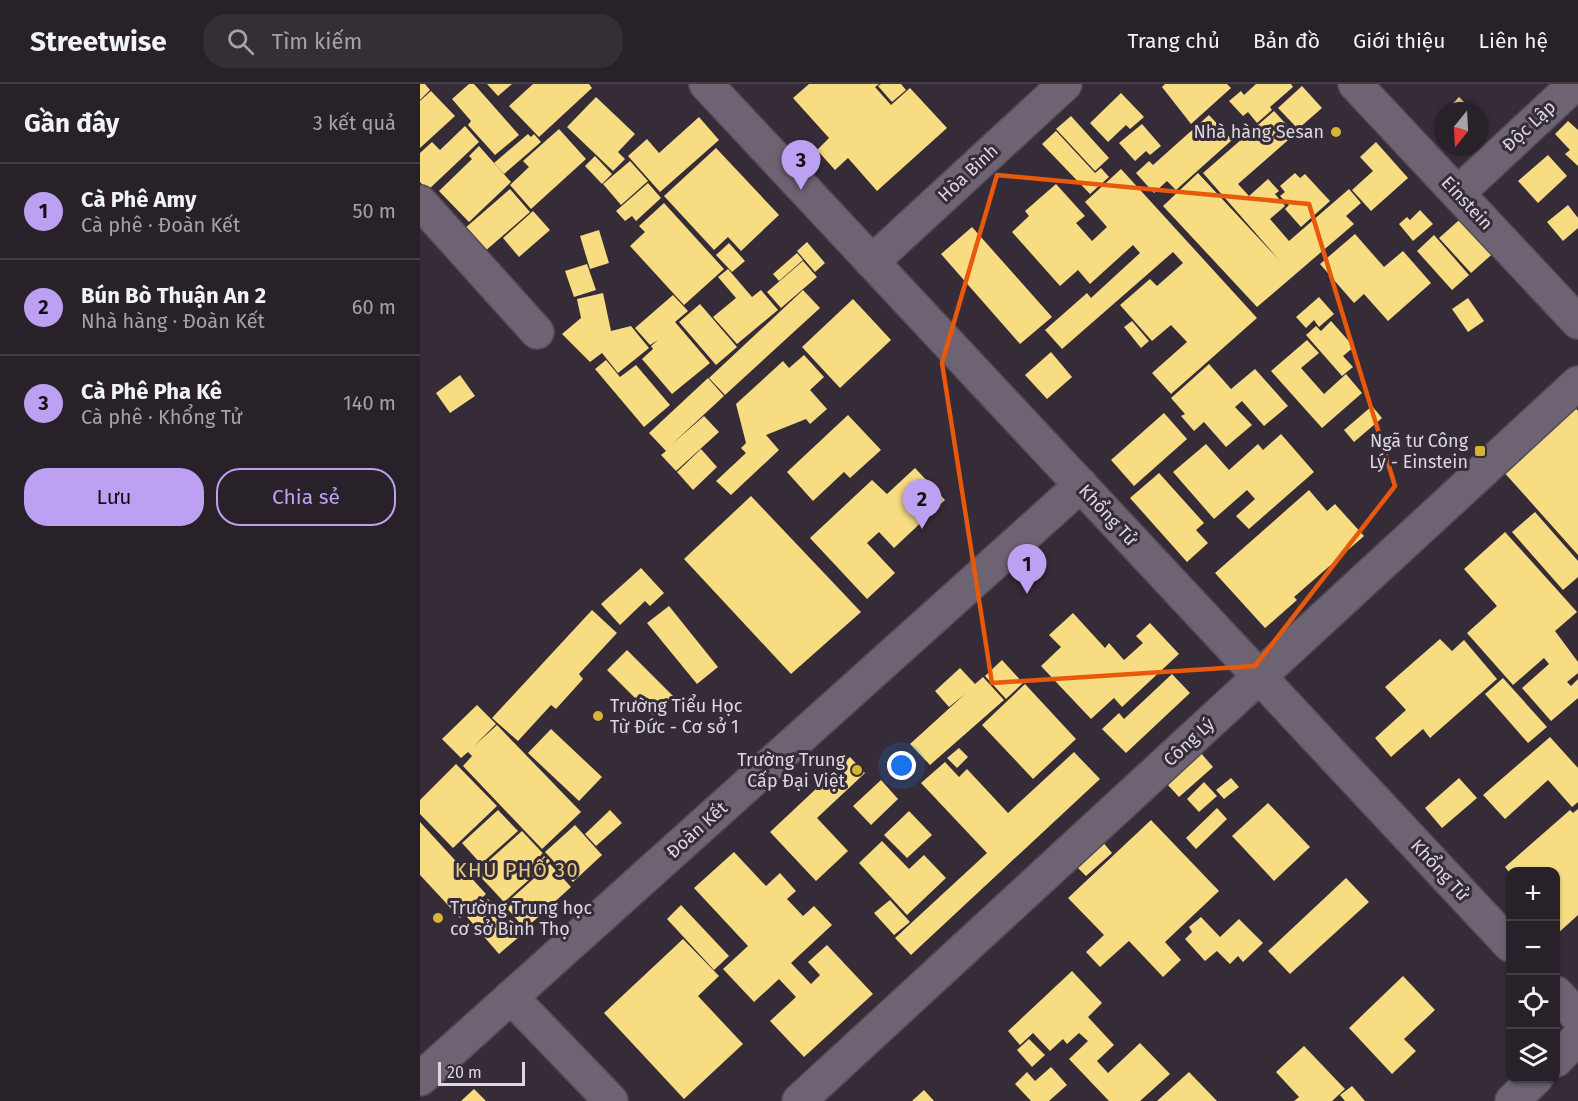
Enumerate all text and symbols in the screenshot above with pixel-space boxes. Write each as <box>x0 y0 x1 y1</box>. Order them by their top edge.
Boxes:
search box <box>203 14 623 68</box>
text: Streetwise <box>30 25 167 58</box>
icon: search <box>224 25 257 58</box>
text: Tìm kiếm <box>272 28 362 55</box>
text: Trang chủ <box>1128 28 1220 54</box>
text: Bản đồ <box>1253 28 1320 54</box>
text: Giới thiệu <box>1353 28 1446 54</box>
text: Liên hệ <box>1479 28 1548 54</box>
street label: Độc Lập <box>1498 96 1560 156</box>
north arrow <box>1434 102 1488 156</box>
text: Gần đây <box>24 108 119 139</box>
text: 3 kết quả <box>313 111 396 135</box>
place label: Nhà hàng Sesan <box>1193 121 1324 143</box>
marker: Nhà hàng Sesan <box>1329 125 1343 139</box>
street label: Hòa Bình <box>933 140 1003 206</box>
pin: 3 <box>782 141 820 190</box>
street label: Einstein <box>1437 172 1497 234</box>
text: Cà Phê Amy <box>81 186 196 213</box>
text: 1 <box>39 199 48 223</box>
text: 50 m <box>352 199 396 223</box>
text: Cà phê · Đoàn Kết <box>81 213 240 237</box>
text: Bún Bò Thuận An 2 <box>81 282 266 309</box>
text: 2 <box>38 295 49 319</box>
text: 60 m <box>352 295 396 319</box>
text: Nhà hàng · Đoàn Kết <box>81 309 265 333</box>
text: Cà Phê Pha Kê <box>81 378 222 405</box>
text: 3 <box>38 391 49 415</box>
text: 140 m <box>343 391 396 415</box>
text: Cà phê · Khổng Tử <box>81 405 242 429</box>
place label: Ngã tư Công Lý - Einstein <box>1369 430 1469 473</box>
marker: Ngã tư Công Lý - Einstein <box>1473 444 1487 458</box>
button: Lưu <box>24 468 204 526</box>
button: Chia sẻ <box>216 468 396 526</box>
street label: Khổng Tử <box>1074 479 1143 550</box>
pin: 2 <box>902 480 942 529</box>
pin: 1 <box>1008 544 1046 594</box>
place label: Trường Tiểu Học Từ Đức - Cơ sở 1 <box>610 694 743 738</box>
marker: Trường Tiểu Học Từ Đức - Cơ sở 1 <box>591 709 605 723</box>
street label: Công Lý <box>1159 713 1219 771</box>
place label: Trường Trung Cấp Đại Việt <box>737 749 846 792</box>
your location <box>887 751 916 780</box>
marker: Trường Trung Cấp Đại Việt <box>850 763 864 777</box>
street label: Đoàn Kết <box>662 797 732 863</box>
street label: Khổng Tử <box>1406 834 1475 905</box>
district label: KHU PHỐ 30 <box>455 855 579 882</box>
map controls <box>1506 867 1560 1083</box>
button: + <box>1506 867 1560 921</box>
place label: Trường Trung học cơ sở Bình Thọ <box>450 897 592 940</box>
marker: Trường Trung học cơ sở Bình Thọ <box>431 911 445 925</box>
button: − <box>1506 921 1560 975</box>
button: locate <box>1506 975 1560 1029</box>
button: layers <box>1506 1029 1560 1083</box>
scale bar <box>438 1059 525 1086</box>
text: 20 m <box>447 1063 482 1082</box>

